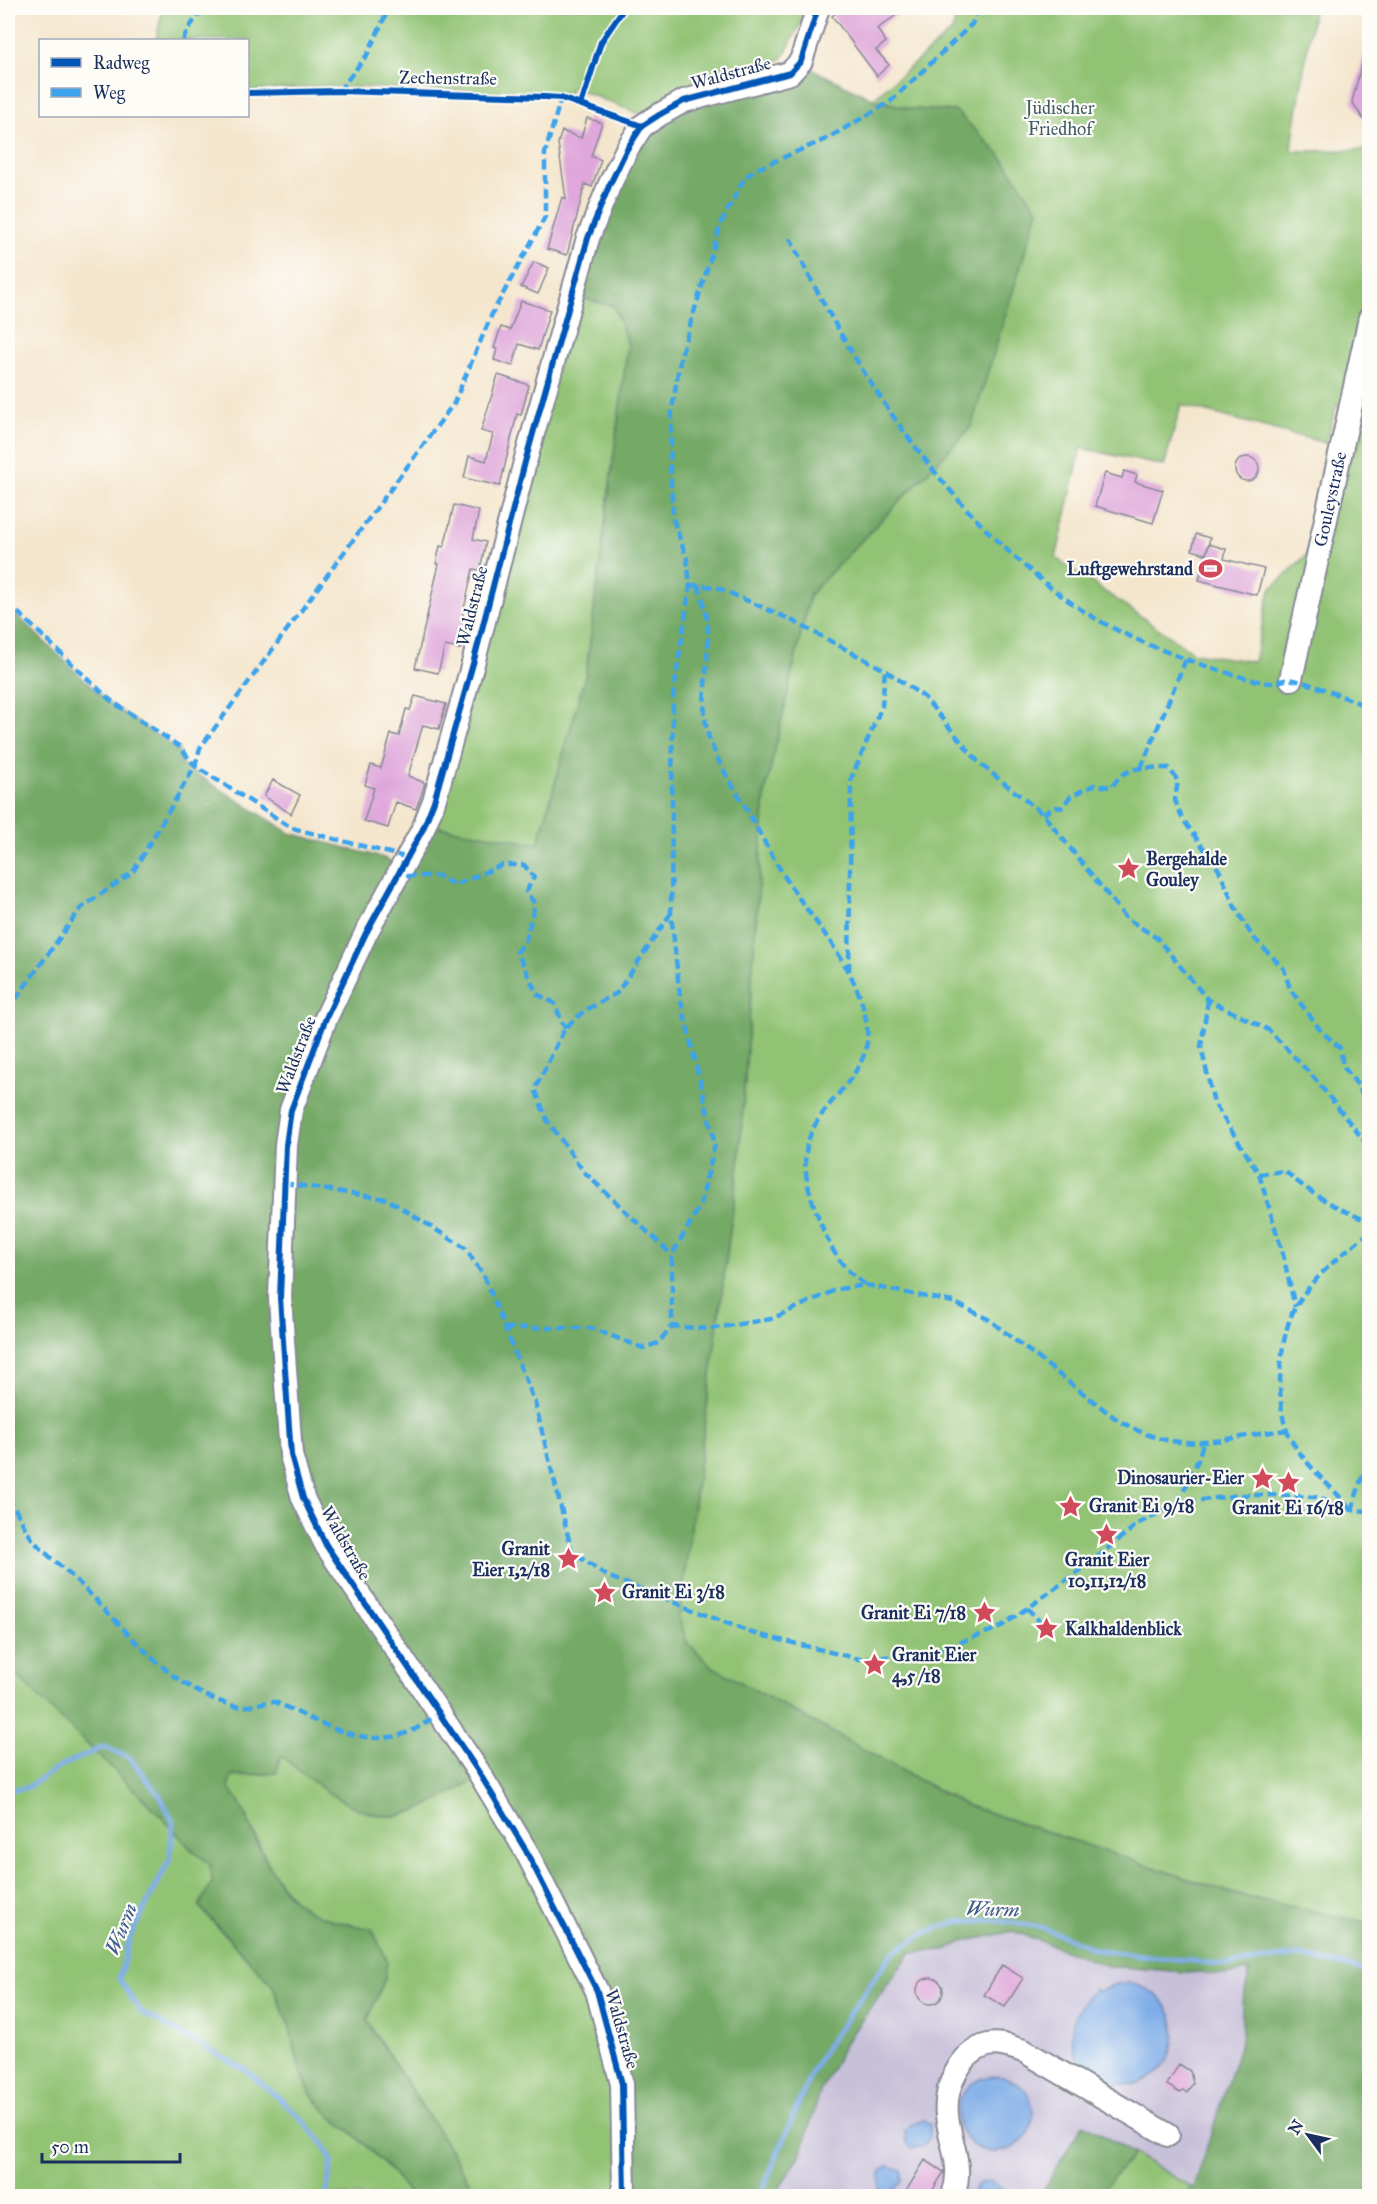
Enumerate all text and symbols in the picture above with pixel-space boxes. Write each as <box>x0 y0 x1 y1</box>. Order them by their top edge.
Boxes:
legend <box>39 39 249 117</box>
text: Radweg <box>93 52 150 75</box>
street label: Waldstraße <box>689 52 773 94</box>
street label: Zechenstraße <box>399 66 497 90</box>
text: Weg <box>93 82 126 105</box>
park label: Jüdischer Friedhof <box>1024 97 1095 140</box>
street label: Gouleystraße <box>1309 450 1351 549</box>
sports icon: Luftgewehrstand <box>1198 556 1224 582</box>
place label: Luftgewehrstand <box>1067 558 1194 581</box>
street label: Waldstraße <box>451 564 493 648</box>
place label: Bergehalde Gouley <box>1146 848 1227 892</box>
place icon: Bergehalde Gouley <box>1115 856 1141 882</box>
street label: Waldstraße <box>271 1013 321 1097</box>
place icon: Dinosaurier-Eier <box>1249 1465 1275 1491</box>
place label: Dinosaurier-Eier <box>1117 1467 1245 1489</box>
place icon: Granit Ei 16/18 <box>1275 1469 1301 1495</box>
place icon: Granit Ei 9/18 <box>1058 1493 1084 1519</box>
place label: Granit Ei 9/18 <box>1089 1495 1194 1518</box>
place label: Granit Ei 16/18 <box>1232 1497 1344 1519</box>
street label: Waldstraße <box>316 1502 376 1584</box>
place icon: Granit Eier 10,11,12/18 <box>1094 1521 1120 1547</box>
place label: Granit Eier 1,2/18 <box>472 1538 551 1581</box>
place icon: Granit Eier 1,2/18 <box>555 1546 581 1572</box>
place label: Granit Eier 10,11,12/18 <box>1065 1549 1150 1592</box>
place icon: Granit Ei 3/18 <box>591 1579 617 1605</box>
place label: Granit Ei 3/18 <box>622 1581 725 1604</box>
place icon: Granit Ei 7/18 <box>971 1600 997 1626</box>
place label: Granit Ei 7/18 <box>861 1602 966 1624</box>
place icon: Kalkhaldenblick <box>1034 1616 1060 1642</box>
place label: Kalkhaldenblick <box>1065 1618 1182 1640</box>
place label: Granit Eier 4,5 /18 <box>892 1644 978 1688</box>
place icon: Granit Eier 4,5 /18 <box>861 1652 887 1678</box>
water label: Wurm <box>966 1896 1020 1922</box>
water label: Wurm <box>100 1900 142 1958</box>
street label: Waldstraße <box>600 1987 644 2071</box>
north arrow <box>1278 2105 1338 2165</box>
text: N <box>1284 2116 1308 2138</box>
scale bar <box>42 2126 180 2164</box>
text: 50 m <box>51 2136 89 2158</box>

